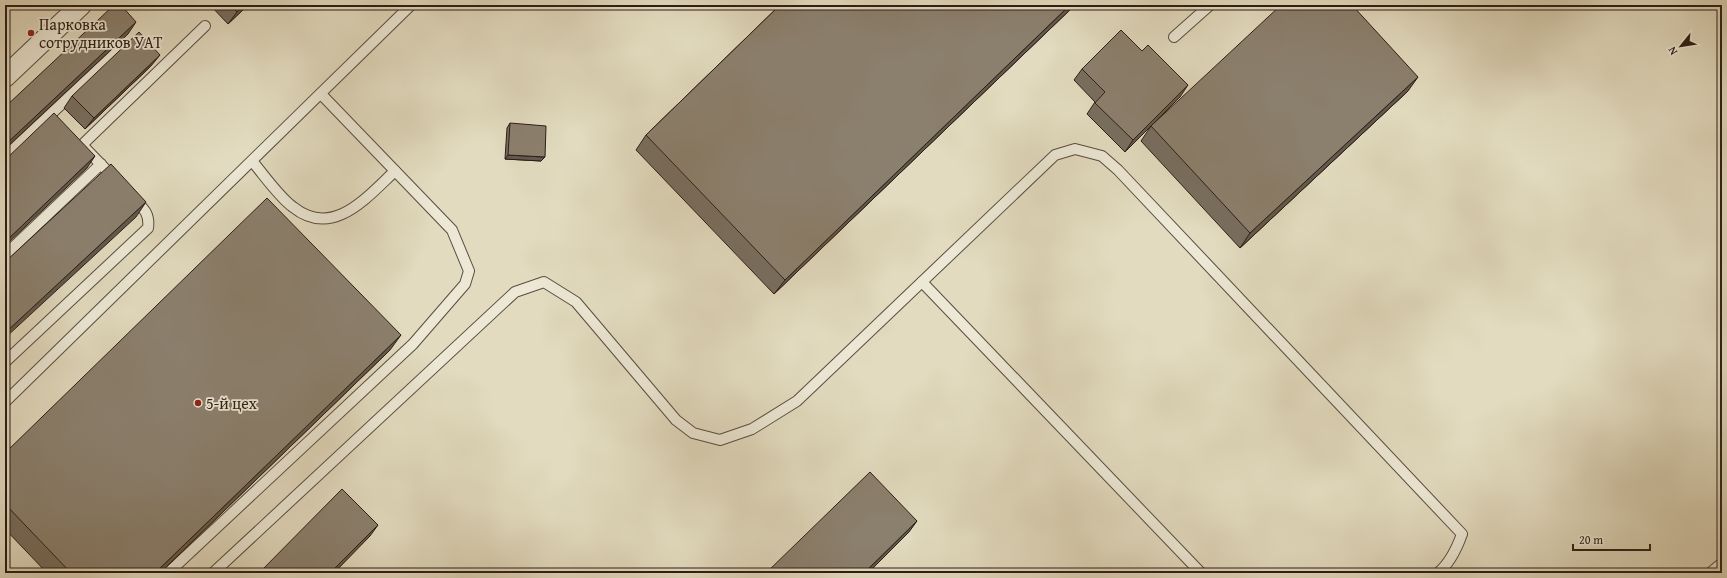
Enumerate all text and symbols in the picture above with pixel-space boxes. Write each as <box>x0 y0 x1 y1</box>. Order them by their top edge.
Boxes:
place label: Парковка сотрудников УАТ <box>39 12 163 54</box>
north arrow <box>1661 26 1701 66</box>
marker: Парковка сотрудников УАТ <box>26 28 36 38</box>
text: N <box>1663 43 1681 58</box>
place label: 5-й цех <box>206 391 258 415</box>
marker: 5-й цех <box>193 398 203 408</box>
scale bar <box>1573 526 1650 552</box>
text: 20 m <box>1579 531 1603 548</box>

